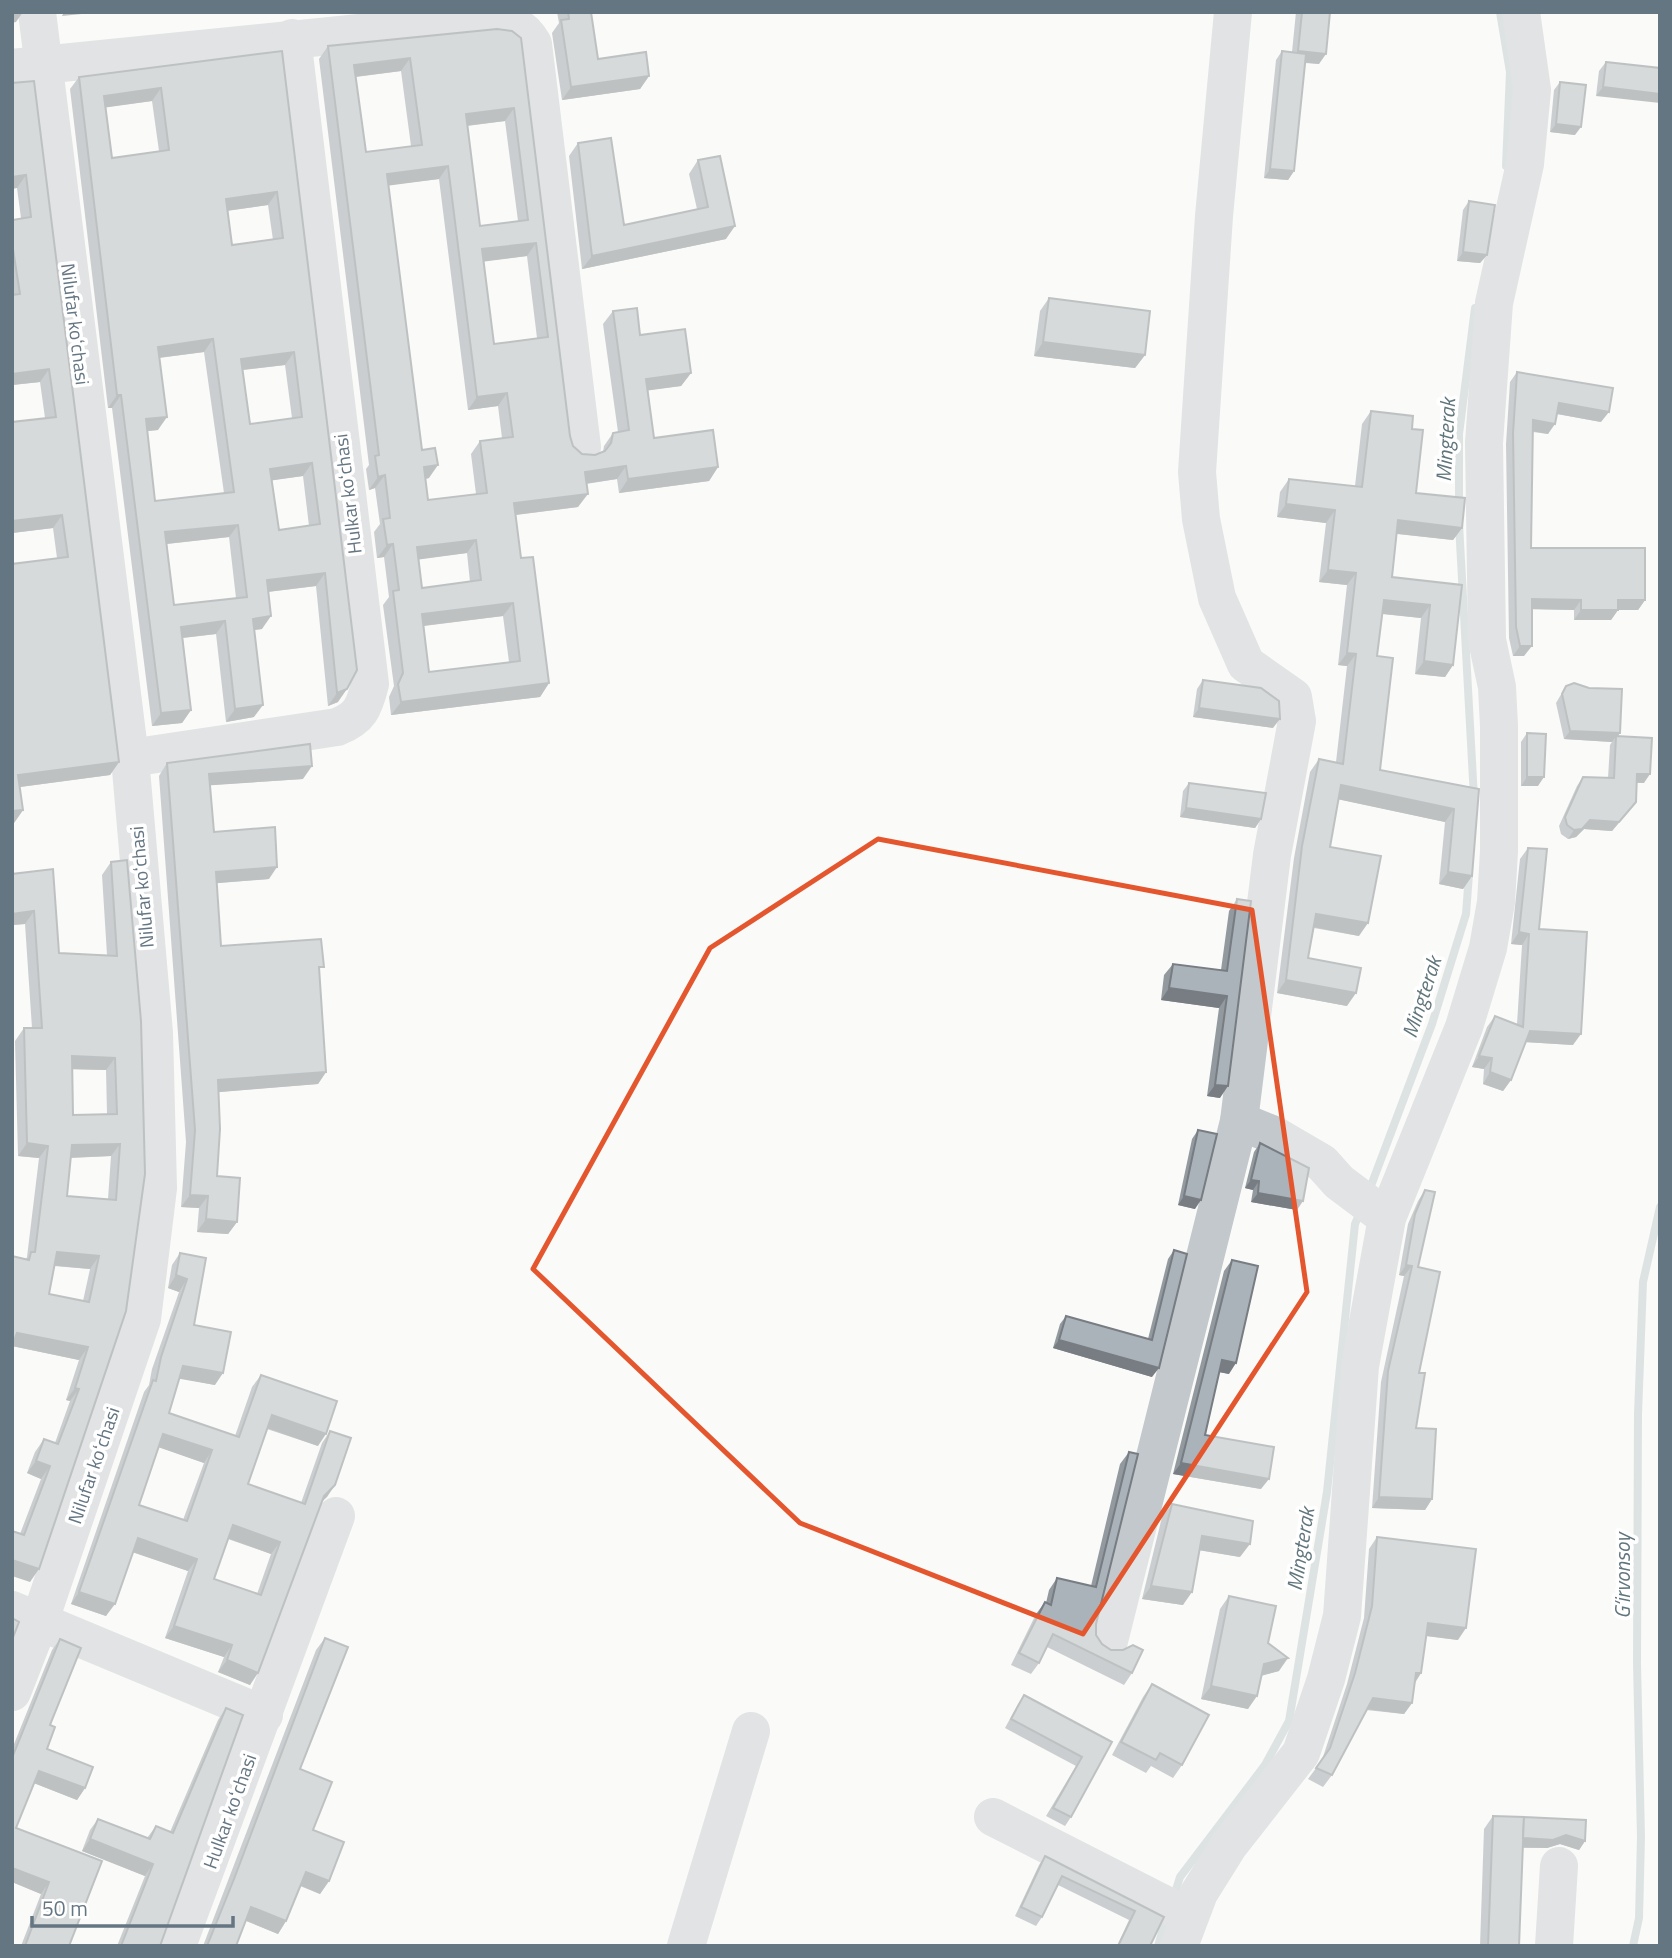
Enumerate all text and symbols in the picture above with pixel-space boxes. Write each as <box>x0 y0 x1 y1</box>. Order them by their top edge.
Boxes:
street label: Nilufar koʻchasi <box>54 262 98 386</box>
water label: Mingterak <box>1427 395 1463 483</box>
street label: Hulkar koʻchasi <box>325 432 369 556</box>
street label: Nilufar koʻchasi <box>121 825 161 949</box>
water label: Mingterak <box>1393 950 1450 1042</box>
street label: Nilufar koʻchasi <box>59 1403 127 1527</box>
water label: Mingterak <box>1278 1503 1323 1593</box>
water label: G‘irvonsoy <box>1606 1531 1638 1619</box>
street label: Hulkar koʻchasi <box>195 1749 263 1873</box>
scale bar <box>32 1884 233 1928</box>
text: 50 m <box>42 1892 88 1924</box>

